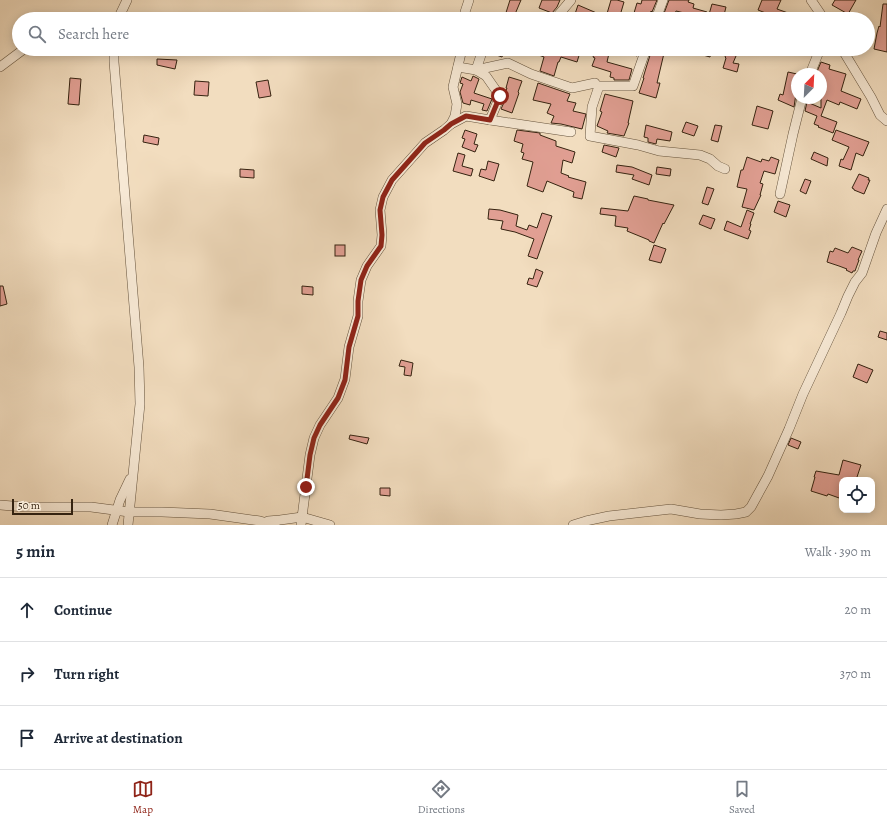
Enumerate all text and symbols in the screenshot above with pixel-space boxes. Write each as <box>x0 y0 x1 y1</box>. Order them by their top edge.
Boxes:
search box <box>12 12 875 56</box>
icon: search <box>26 23 48 45</box>
text: Search here <box>58 24 129 44</box>
north arrow <box>791 68 827 104</box>
route start <box>491 87 509 105</box>
map controls <box>839 477 875 513</box>
button: locate <box>839 477 875 513</box>
route end <box>297 478 315 496</box>
scale bar <box>12 497 73 516</box>
text: 50 m <box>18 498 40 513</box>
text: 5 min <box>16 540 55 563</box>
text: Walk · 390 m <box>805 543 871 560</box>
icon: ahead <box>16 599 38 621</box>
text: Continue <box>54 600 112 620</box>
text: 20 m <box>845 601 871 618</box>
icon: right <box>16 663 38 685</box>
text: Turn right <box>54 664 119 684</box>
text: 370 m <box>840 665 871 682</box>
icon: arrive <box>16 727 38 749</box>
text: Arrive at destination <box>54 728 183 748</box>
tab: Map <box>132 778 154 817</box>
tab: Directions <box>418 778 465 817</box>
tab: Saved <box>729 778 755 817</box>

